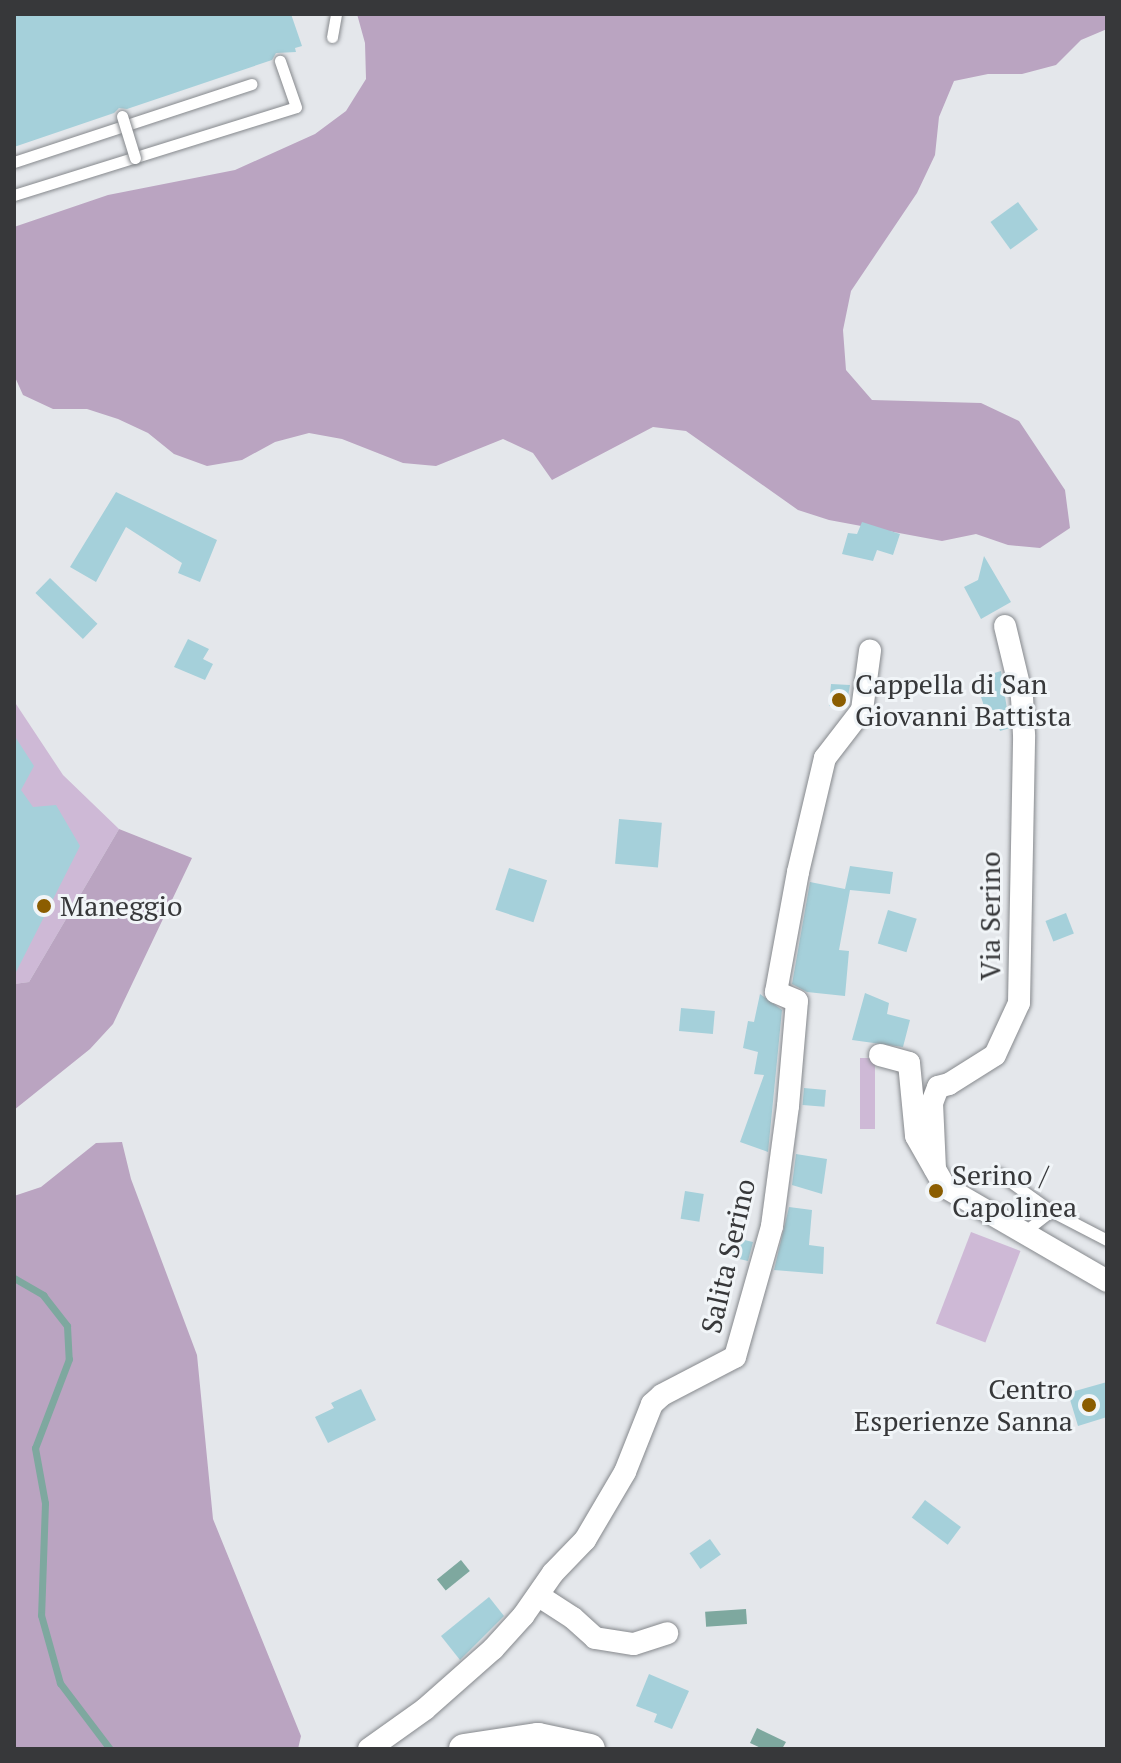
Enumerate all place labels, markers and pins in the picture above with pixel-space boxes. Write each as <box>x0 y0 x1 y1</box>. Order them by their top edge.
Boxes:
place label: Cappella di San Giovanni Battista <box>855 667 1072 733</box>
marker: Cappella di San Giovanni Battista <box>830 691 848 709</box>
place label: Maneggio <box>60 889 182 923</box>
marker: Maneggio <box>35 897 53 915</box>
place label: Serino / Capolinea <box>952 1158 1077 1224</box>
marker: Serino / Capolinea <box>927 1182 945 1200</box>
place label: Centro Esperienze Sanna <box>854 1372 1073 1438</box>
marker: Centro Esperienze Sanna <box>1080 1396 1098 1414</box>

